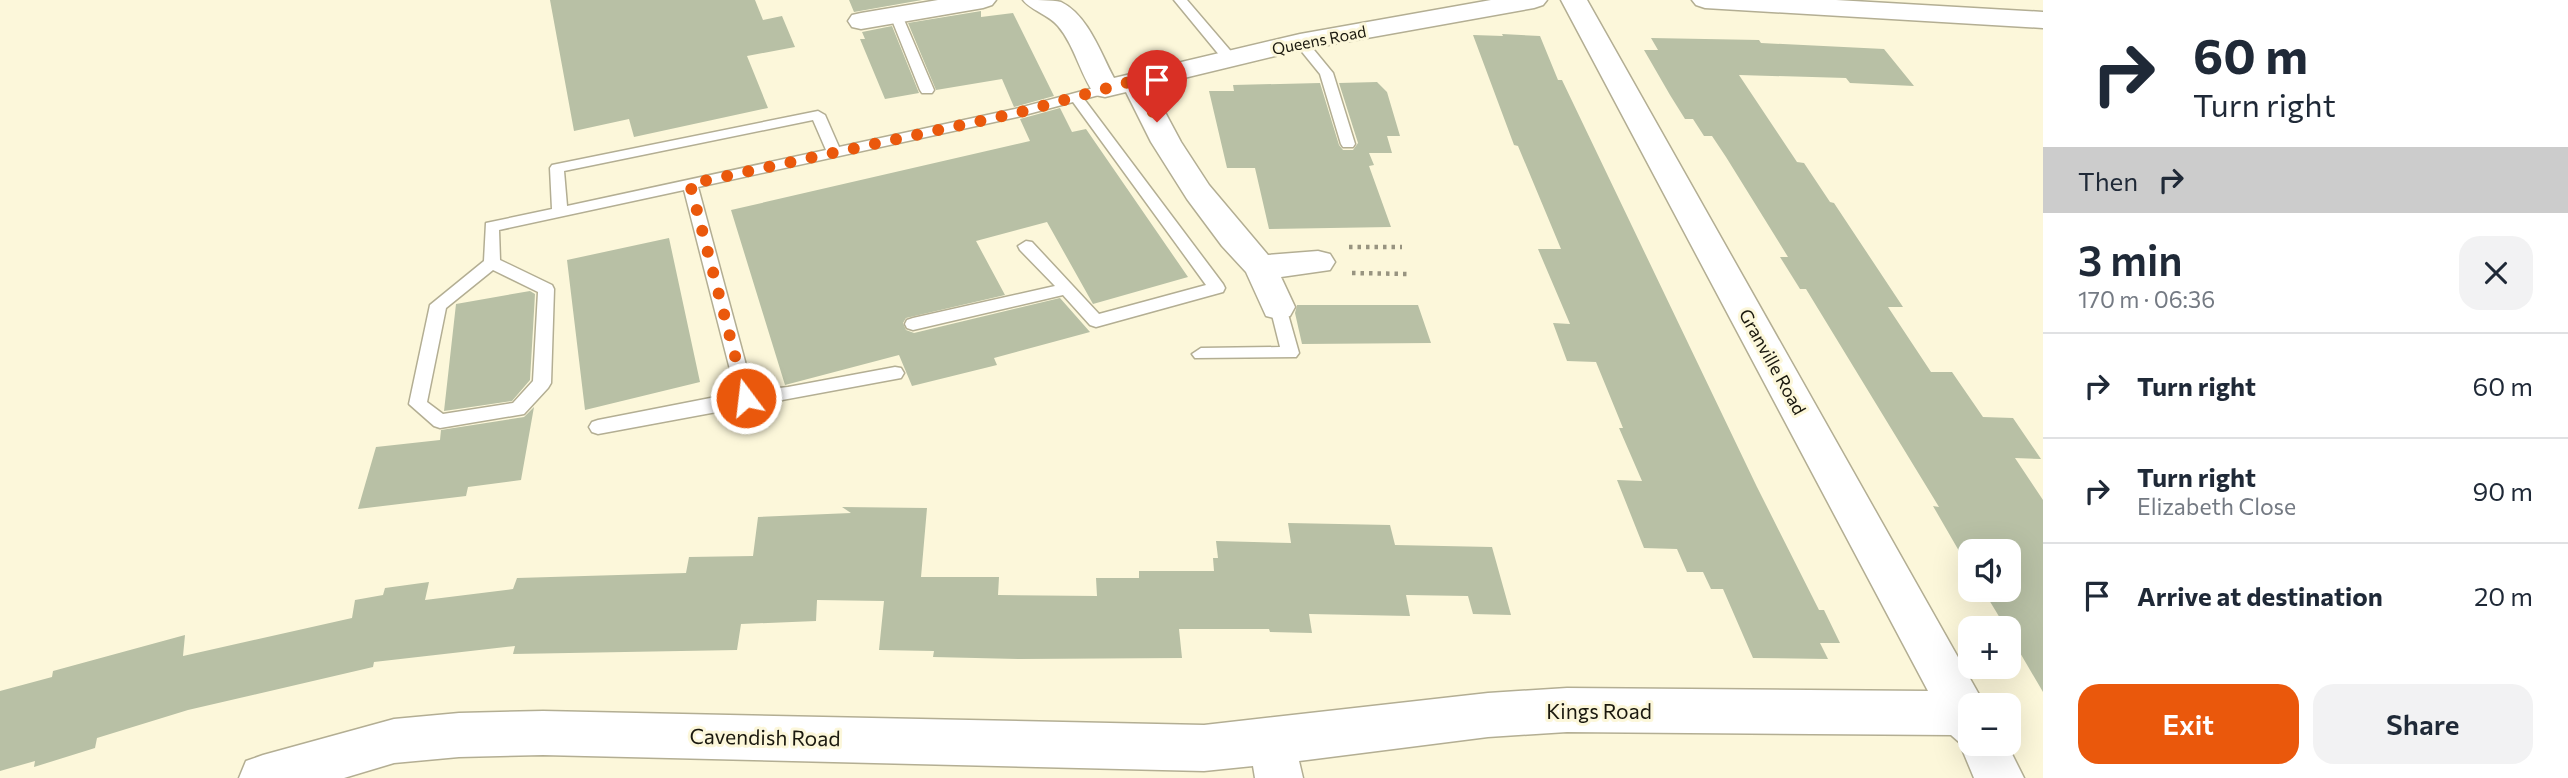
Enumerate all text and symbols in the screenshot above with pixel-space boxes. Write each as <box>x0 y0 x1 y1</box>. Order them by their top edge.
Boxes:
street label: Queens Road <box>1270 21 1368 58</box>
text: 60 m <box>2193 24 2308 84</box>
icon: right <box>2078 28 2169 119</box>
pin <box>1127 50 1187 122</box>
icon: arrive <box>1138 61 1176 99</box>
text: Turn right <box>2193 84 2336 124</box>
icon: right <box>2152 161 2190 199</box>
text: Then <box>2078 165 2138 196</box>
text: 3 min <box>2078 233 2183 285</box>
button: close <box>2459 236 2533 310</box>
text: 170 m · 06:36 <box>2078 285 2215 313</box>
street label: Granville Road <box>1735 305 1811 418</box>
position arrow <box>709 361 783 435</box>
icon: right <box>2078 367 2116 405</box>
text: Turn right <box>2137 370 2256 401</box>
text: 60 m <box>2473 370 2533 401</box>
text: Turn right <box>2137 461 2256 492</box>
icon: right <box>2078 472 2116 510</box>
text: 90 m <box>2473 475 2533 506</box>
text: Elizabeth Close <box>2137 492 2296 520</box>
map controls <box>1958 539 2021 756</box>
button: sound <box>1958 539 2021 602</box>
icon: arrive <box>2078 577 2116 615</box>
text: Arrive at destination <box>2137 580 2383 611</box>
text: 20 m <box>2474 580 2533 611</box>
button: + <box>1958 616 2021 679</box>
button: Exit <box>2078 684 2299 764</box>
button: Share <box>2313 684 2533 764</box>
button: − <box>1958 693 2021 756</box>
street label: Kings Road <box>1546 698 1652 723</box>
street label: Cavendish Road <box>689 723 841 750</box>

